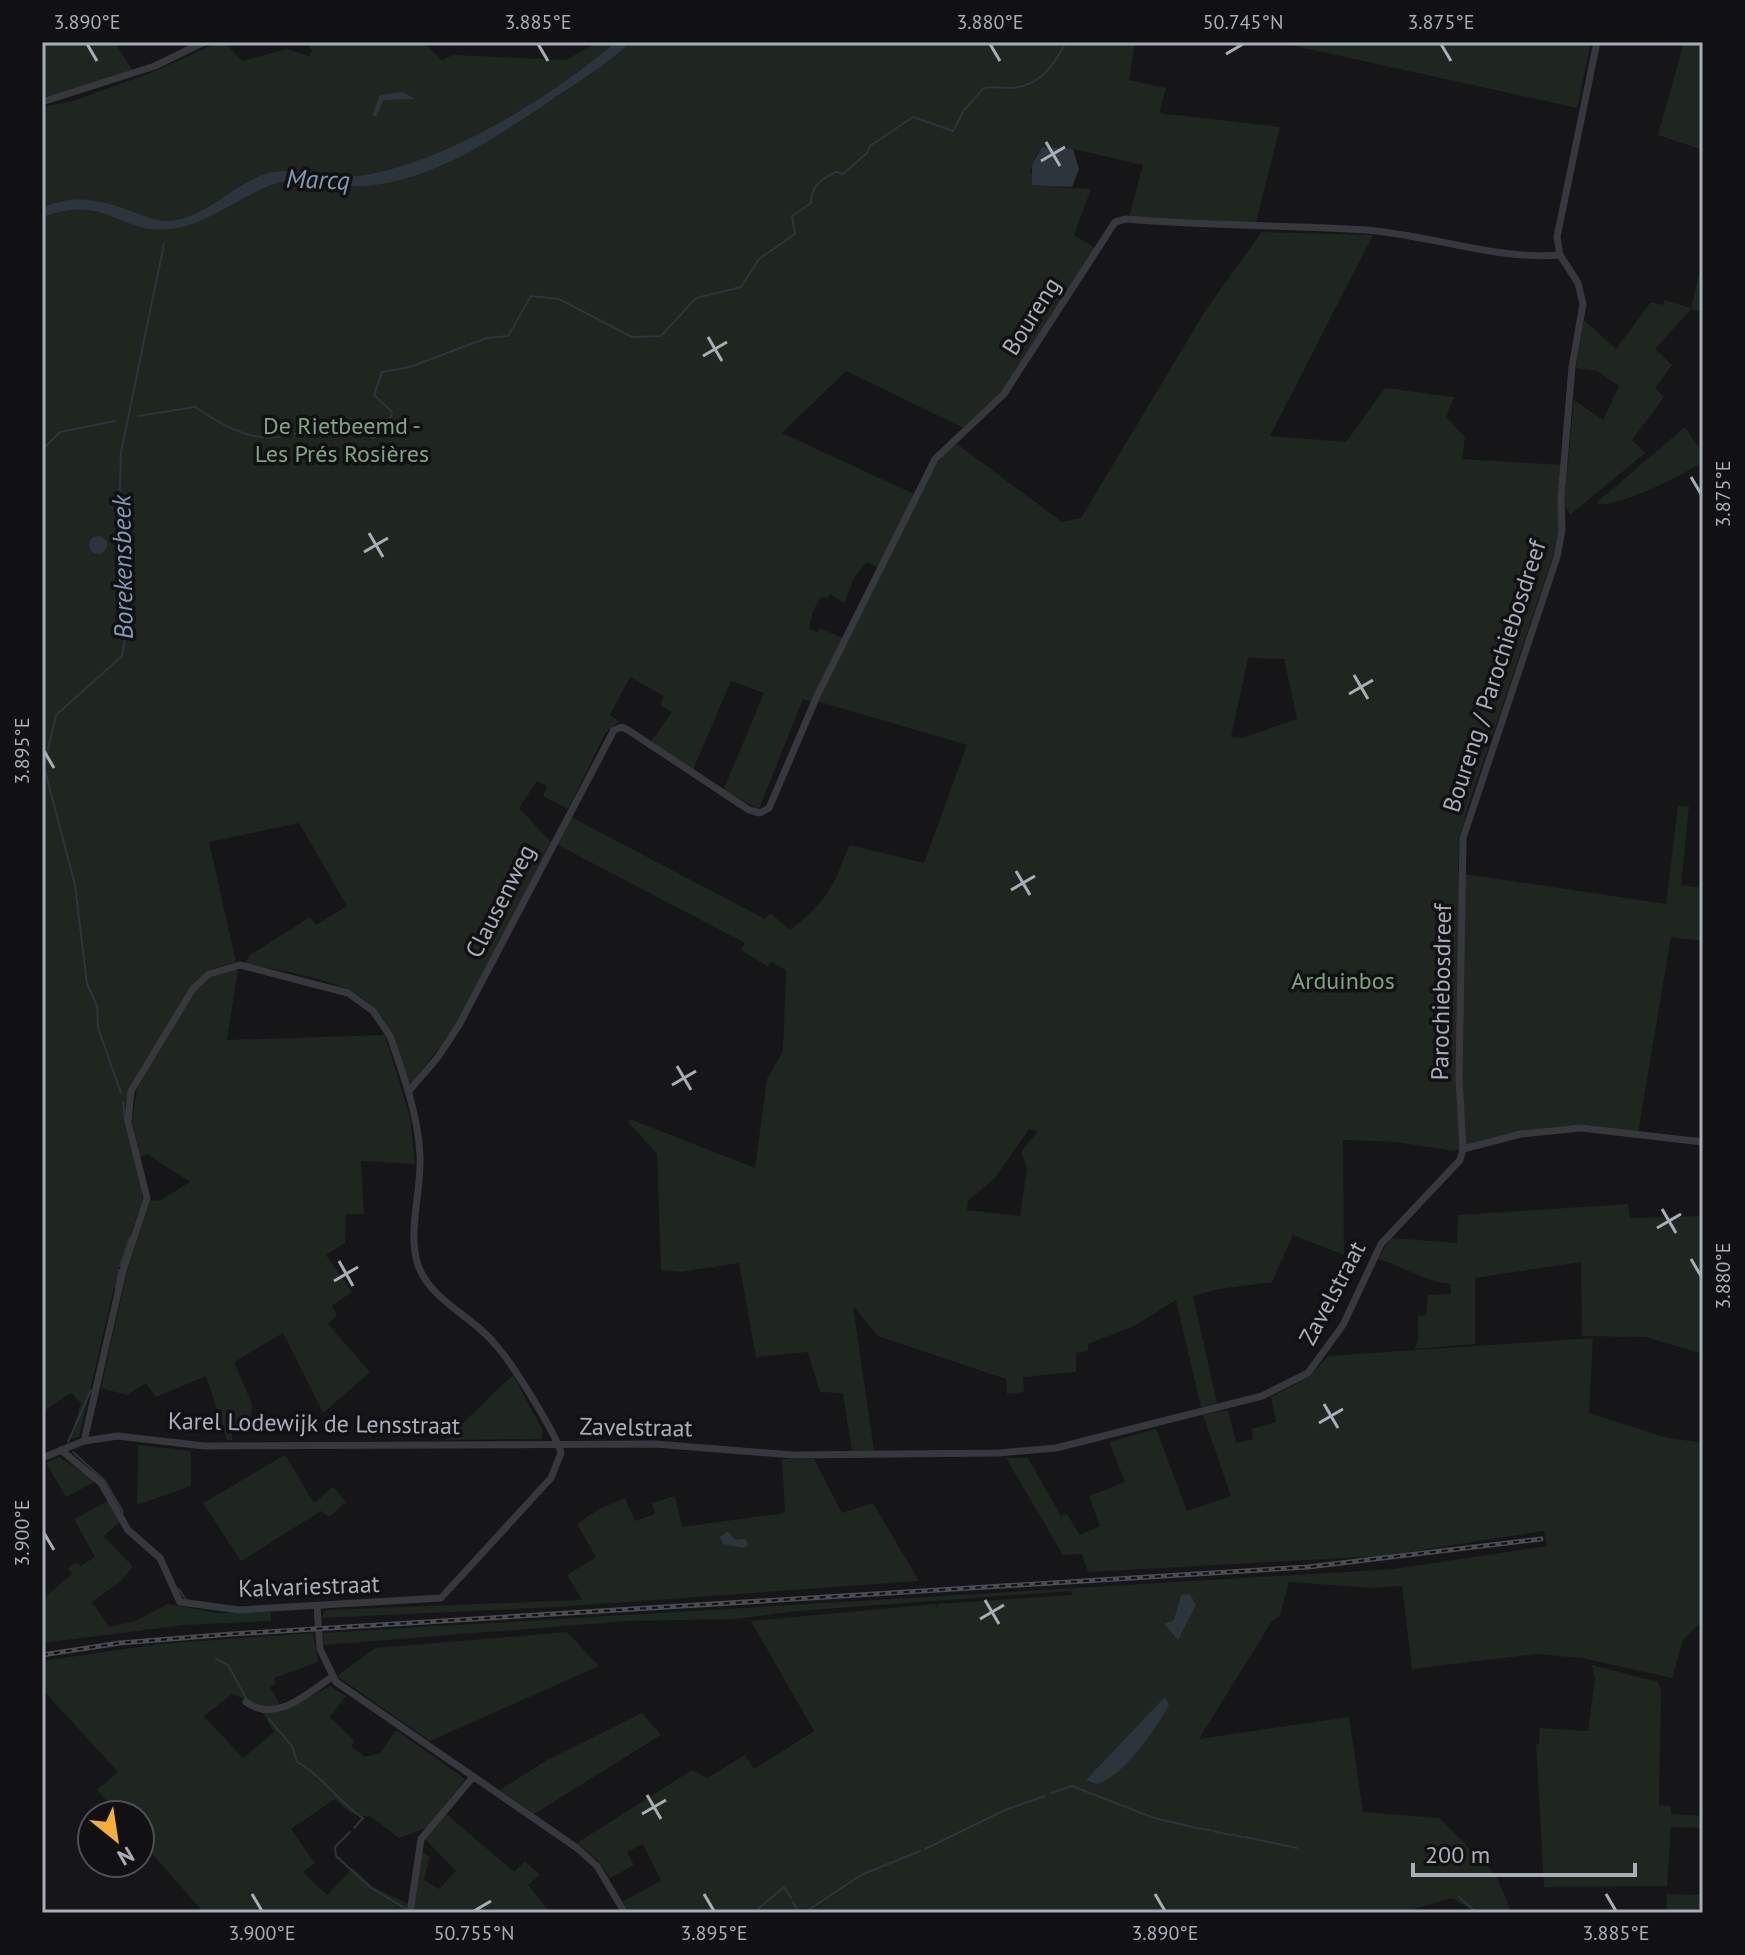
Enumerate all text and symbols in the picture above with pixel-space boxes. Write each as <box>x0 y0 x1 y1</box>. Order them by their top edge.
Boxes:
text: 3.890°E <box>53 9 121 35</box>
text: 3.885°E <box>504 9 572 35</box>
text: 3.880°E <box>956 9 1024 35</box>
text: 50.745°N <box>1203 9 1283 35</box>
text: 3.875°E <box>1407 9 1475 35</box>
water label: Marcq <box>285 161 351 197</box>
street label: Boureng <box>995 271 1067 361</box>
park label: De Rietbeemd - Les Prés Rosières <box>255 410 429 469</box>
text: 3.875°E <box>1710 460 1736 528</box>
water label: Borekensbeek <box>104 493 140 639</box>
street label: Boureng / Parochiebosdreef <box>1435 535 1553 816</box>
text: 3.895°E <box>9 717 35 785</box>
street label: Clausenweg <box>458 839 542 963</box>
street label: Parochiebosdreef <box>1424 902 1458 1081</box>
park label: Arduinbos <box>1291 965 1395 996</box>
street label: Zavelstraat <box>1292 1236 1372 1350</box>
text: 3.880°E <box>1710 1242 1736 1310</box>
street label: Karel Lodewijk de Lensstraat <box>168 1405 460 1441</box>
street label: Zavelstraat <box>579 1411 693 1443</box>
text: 3.900°E <box>9 1499 35 1567</box>
street label: Kalvariestraat <box>238 1568 380 1604</box>
north arrow <box>76 1799 156 1879</box>
scale bar <box>1413 1827 1635 1877</box>
text: 200 m <box>1425 1839 1490 1870</box>
text: N <box>113 1841 139 1872</box>
text: 3.900°E <box>228 1920 296 1946</box>
text: 50.755°N <box>434 1920 514 1946</box>
text: 3.895°E <box>680 1920 748 1946</box>
text: 3.890°E <box>1131 1920 1199 1946</box>
text: 3.885°E <box>1582 1920 1650 1946</box>

